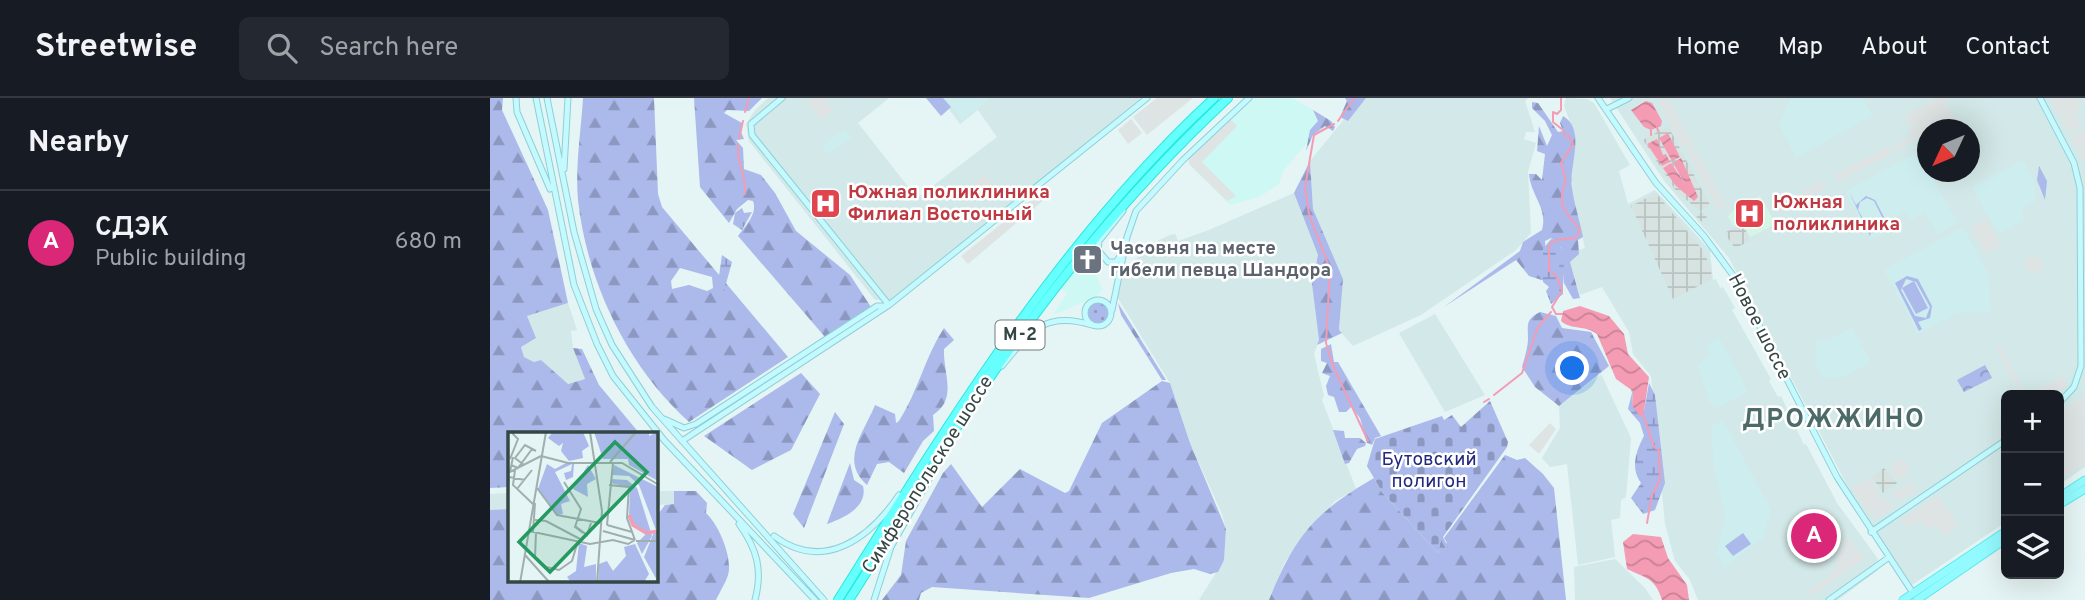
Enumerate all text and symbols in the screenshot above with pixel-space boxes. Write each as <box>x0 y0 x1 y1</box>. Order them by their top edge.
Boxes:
search box <box>239 17 729 80</box>
text: Streetwise <box>35 27 197 69</box>
icon: search <box>263 29 301 67</box>
text: Search here <box>319 32 458 65</box>
text: Home <box>1676 33 1740 63</box>
text: Map <box>1778 33 1823 63</box>
text: About <box>1861 33 1927 63</box>
text: Contact <box>1965 33 2050 63</box>
north arrow <box>1917 119 1980 182</box>
text: Nearby <box>28 125 129 162</box>
place label: Южная поликлиника Филиал Восточный <box>848 181 1050 227</box>
hospital icon: Южная поликлиника Филиал Восточный <box>808 187 842 221</box>
place label: Южная поликлиника <box>1773 191 1900 237</box>
hospital icon: Южная поликлиника <box>1733 197 1767 231</box>
text: СДЭК <box>95 212 169 245</box>
text: A <box>43 228 59 257</box>
text: 680 m <box>395 228 462 257</box>
place label: Часовня на месте гибели певца Шандора <box>1110 237 1331 283</box>
church icon: Часовня на месте гибели певца Шандора <box>1070 243 1104 277</box>
text: Public building <box>95 245 247 274</box>
street label: Новое шоссе <box>1722 270 1796 384</box>
road number: М-2 <box>995 320 1044 349</box>
your location <box>1555 351 1589 385</box>
street label: Симферопольское шоссе <box>857 371 999 579</box>
map controls <box>2001 390 2064 579</box>
button: + <box>2001 390 2064 453</box>
district label: ДРОЖЖИНО <box>1742 404 1926 437</box>
inset map <box>508 432 658 582</box>
park label: Бутовский полигон <box>1381 448 1477 494</box>
button: − <box>2001 453 2064 516</box>
pin: A <box>1791 510 1837 562</box>
button: layers <box>2001 516 2064 579</box>

